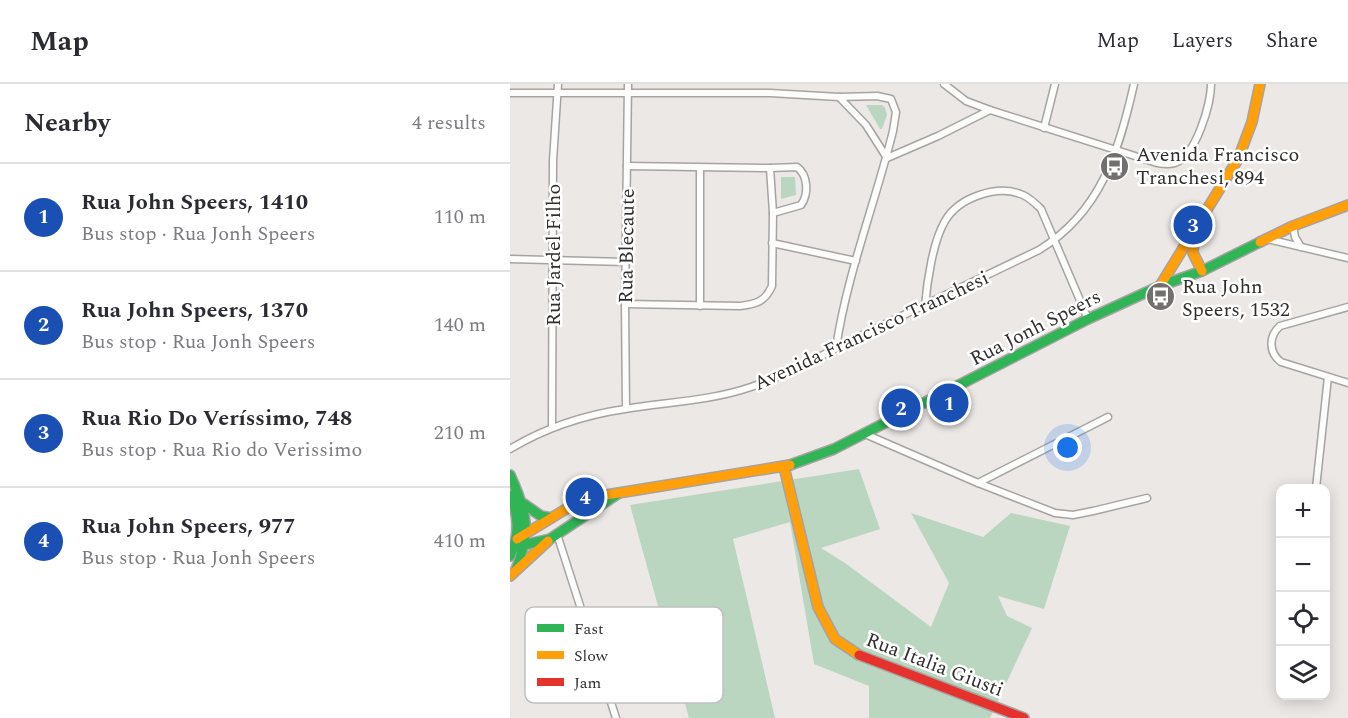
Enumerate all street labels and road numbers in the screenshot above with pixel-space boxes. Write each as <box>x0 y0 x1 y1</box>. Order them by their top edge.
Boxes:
street label: Rua Jardel Filho <box>539 184 569 326</box>
street label: Rua Blecaute <box>611 188 643 304</box>
street label: Avenida Francisco Tranchesi <box>749 263 994 399</box>
street label: Rua Jonh Speers <box>965 282 1106 374</box>
street label: Rua Italia Giusti <box>861 625 1008 705</box>

